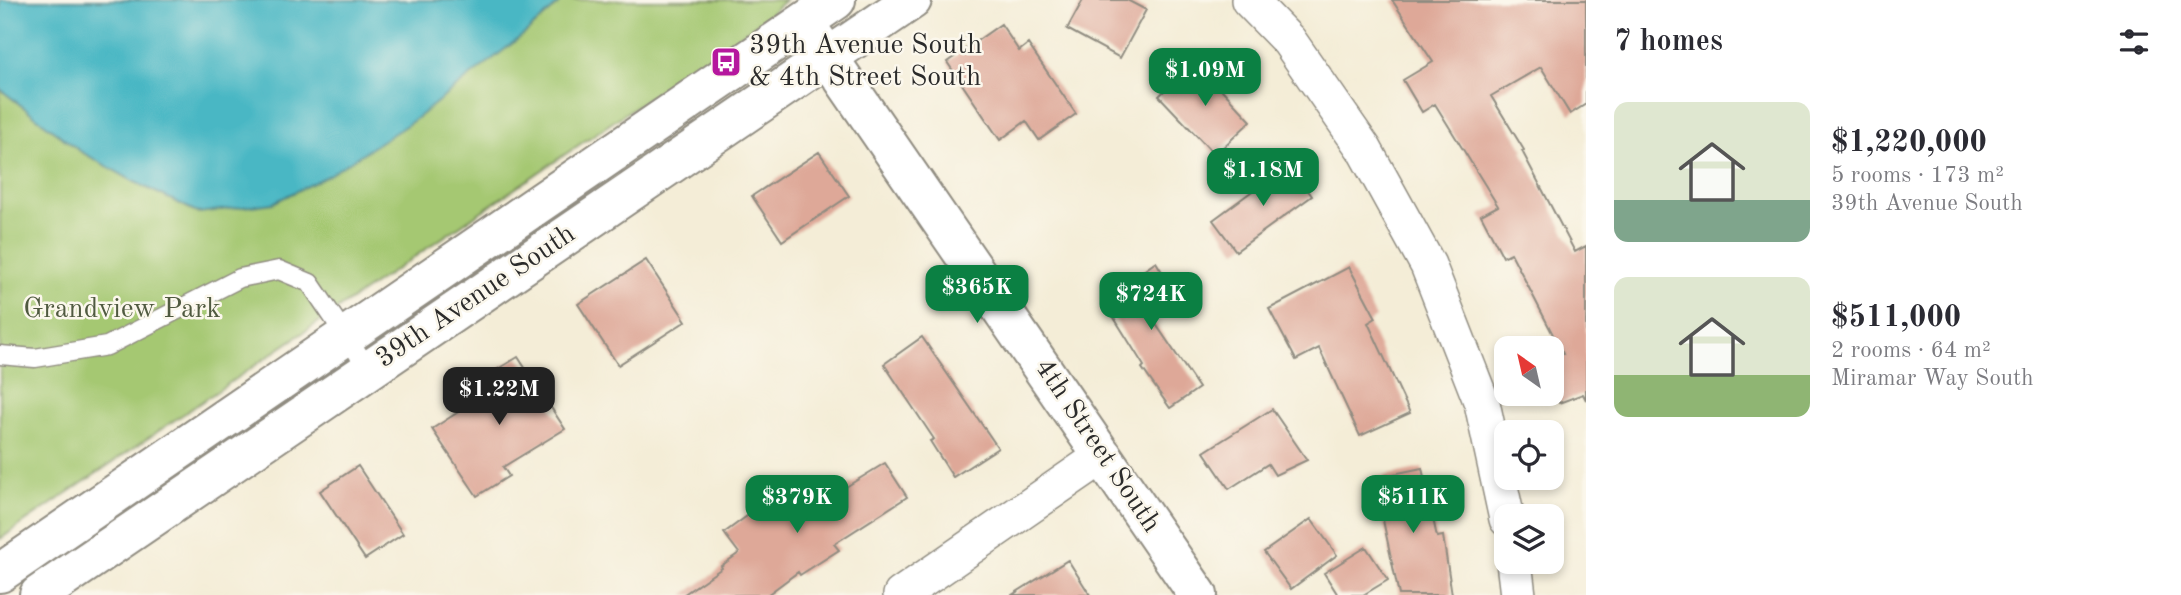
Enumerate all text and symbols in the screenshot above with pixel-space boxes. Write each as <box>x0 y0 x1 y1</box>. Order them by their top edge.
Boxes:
icon: filters <box>2115 23 2153 61</box>
text: 7 homes <box>1614 27 1723 57</box>
place label: 39th Avenue South & 4th Street South <box>749 32 982 92</box>
bus stop icon: 39th Avenue South & 4th Street South <box>709 45 743 79</box>
pin: $1.09M <box>1148 48 1262 108</box>
text: $1.09M <box>1165 59 1245 82</box>
text: $1,220,000 <box>1831 128 1987 158</box>
icon: home <box>1670 130 1754 214</box>
pin: $1.18M <box>1206 148 1320 208</box>
text: $1.18M <box>1223 159 1303 182</box>
text: 5 rooms · 173 m² <box>1831 164 2004 187</box>
text: 39th Avenue South <box>1831 192 2023 215</box>
street label: 39th Avenue South <box>371 220 581 374</box>
pin: $365K <box>928 266 1026 325</box>
pin: $724K <box>1102 272 1200 332</box>
text: $365K <box>941 276 1013 299</box>
text: $724K <box>1115 283 1187 306</box>
park label: Grandview Park <box>23 296 221 324</box>
text: $511,000 <box>1831 303 1961 333</box>
icon: home <box>1670 305 1754 389</box>
north arrow <box>1494 336 1564 406</box>
map controls <box>1494 336 1564 574</box>
text: 2 rooms · 64 m² <box>1831 339 1991 362</box>
street label: 4th Street South <box>1029 354 1165 538</box>
text: Miramar Way South <box>1831 367 2034 390</box>
pin: $1.22M <box>442 368 556 427</box>
text: $1.22M <box>459 378 539 401</box>
button: locate <box>1494 420 1564 490</box>
pin: $379K <box>748 476 846 535</box>
pin: $511K <box>1364 476 1462 535</box>
text: $379K <box>761 486 833 509</box>
text: $511K <box>1377 486 1449 509</box>
button: layers <box>1494 504 1564 574</box>

